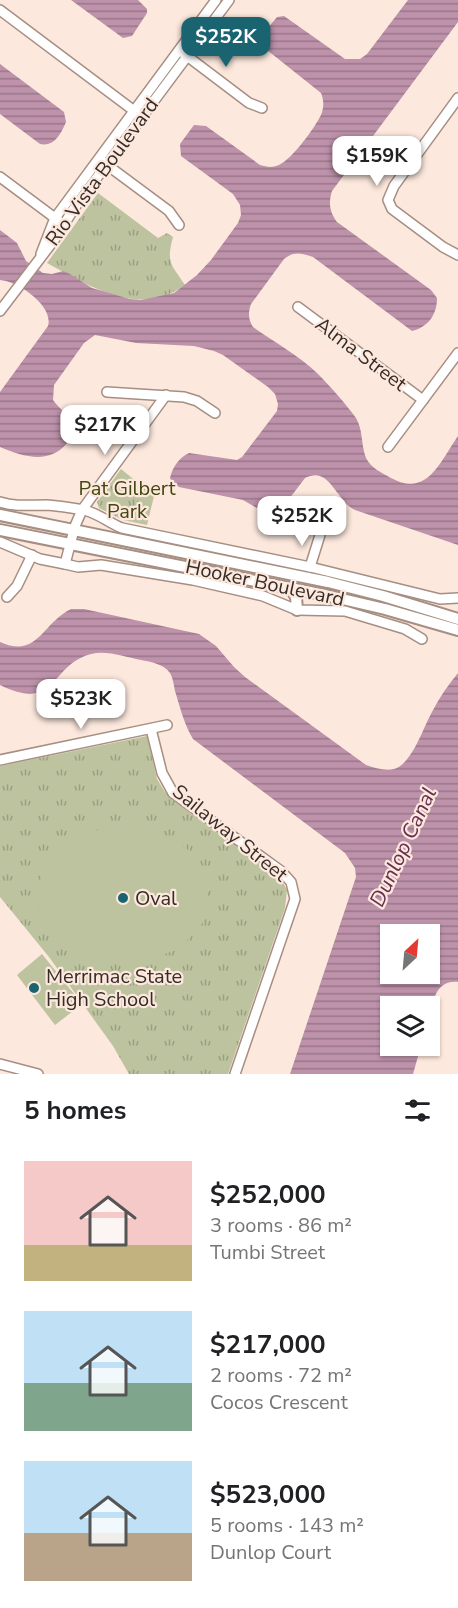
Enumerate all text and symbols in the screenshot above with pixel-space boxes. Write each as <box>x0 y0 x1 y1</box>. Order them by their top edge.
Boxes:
pin: $252K <box>184 17 268 68</box>
text: $252K <box>195 23 257 50</box>
street label: Rio Vista Boulevard <box>39 93 165 251</box>
pin: $159K <box>335 136 419 187</box>
text: $159K <box>346 142 408 169</box>
street label: Alma Street <box>310 311 413 398</box>
pin: $217K <box>63 405 147 456</box>
text: $217K <box>74 411 136 438</box>
park label: Pat Gilbert Park <box>79 475 176 525</box>
pin: $252K <box>260 496 344 547</box>
text: $252K <box>271 502 333 529</box>
street label: Hooker Boulevard <box>183 553 347 613</box>
pin: $523K <box>39 679 123 730</box>
text: $523K <box>50 685 112 712</box>
street label: Sailaway Street <box>167 778 294 889</box>
water label: Dunlop Canal <box>363 783 443 911</box>
place label: Oval <box>135 885 177 912</box>
marker: Oval <box>116 891 130 905</box>
north arrow <box>380 924 440 984</box>
map controls <box>380 924 440 1056</box>
place label: Merrimac State High School <box>46 963 182 1013</box>
marker: Merrimac State High School <box>27 981 41 995</box>
button: layers <box>380 996 440 1056</box>
text: 5 homes <box>24 1093 126 1128</box>
icon: filters <box>401 1094 434 1127</box>
text: $252,000 <box>210 1177 326 1212</box>
icon: home <box>72 1185 144 1257</box>
text: 3 rooms · 86 m² <box>210 1212 352 1239</box>
text: Tumbi Street <box>210 1239 325 1266</box>
text: $217,000 <box>210 1327 326 1362</box>
icon: home <box>72 1335 144 1407</box>
text: 2 rooms · 72 m² <box>210 1362 352 1389</box>
text: Cocos Crescent <box>210 1389 348 1416</box>
text: $523,000 <box>210 1477 326 1512</box>
icon: home <box>72 1485 144 1557</box>
text: 5 rooms · 143 m² <box>210 1512 364 1539</box>
text: Dunlop Court <box>210 1539 331 1566</box>

